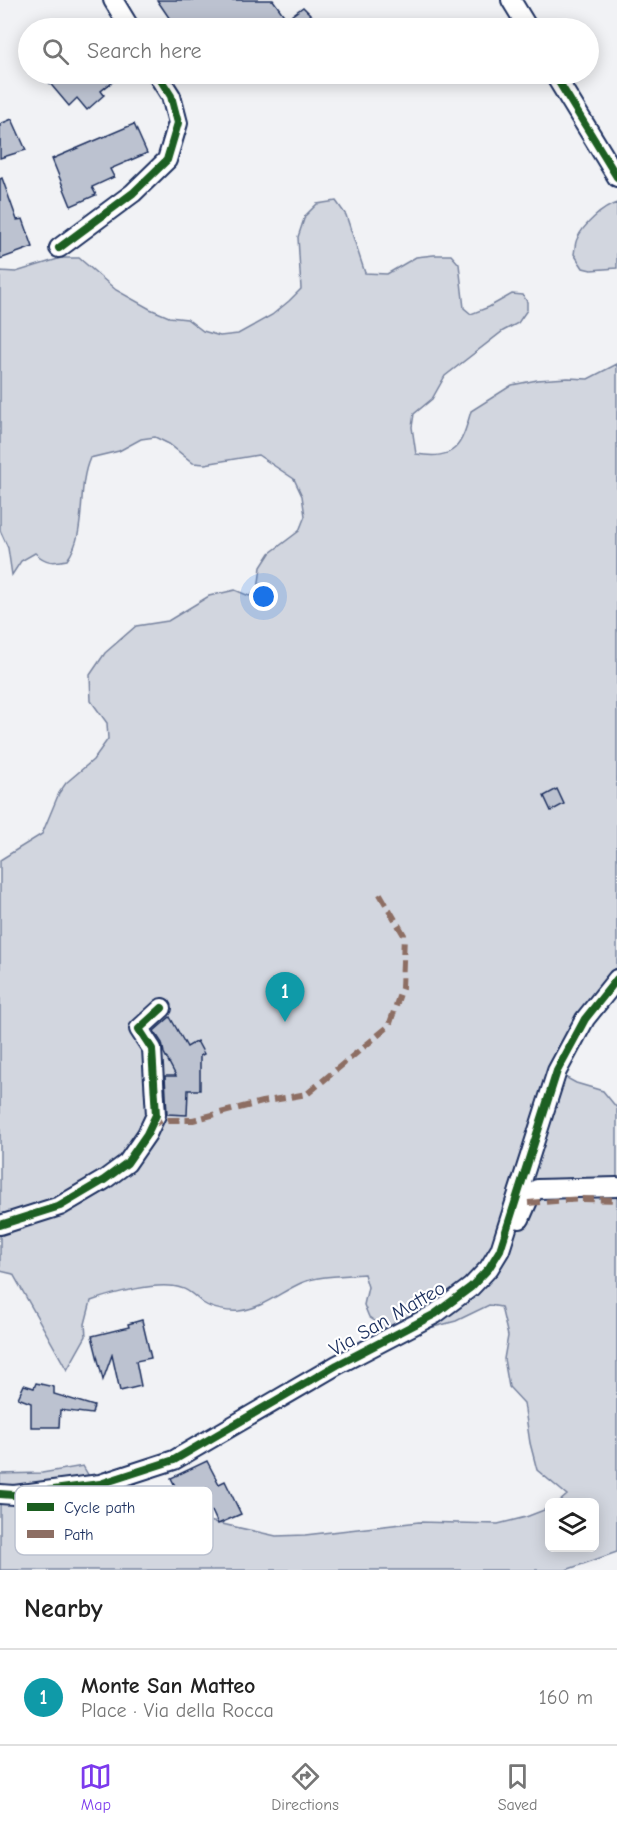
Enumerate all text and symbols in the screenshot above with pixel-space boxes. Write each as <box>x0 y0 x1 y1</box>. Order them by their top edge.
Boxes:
search box <box>18 18 599 84</box>
icon: search <box>39 35 72 68</box>
text: Search here <box>87 38 202 64</box>
your location <box>249 582 278 611</box>
pin: 1 <box>266 972 304 1022</box>
street label: Via San Matteo <box>325 1276 449 1361</box>
legend <box>15 1486 213 1555</box>
map controls <box>545 1498 599 1552</box>
button: layers <box>545 1498 599 1552</box>
text: Cycle path <box>64 1499 135 1517</box>
text: Path <box>64 1526 94 1544</box>
text: Nearby <box>24 1594 103 1624</box>
text: Monte San Matteo <box>81 1673 255 1699</box>
text: 1 <box>40 1686 47 1709</box>
text: 160 m <box>539 1686 593 1709</box>
text: Place · Via della Rocca <box>81 1699 274 1722</box>
tab: Map <box>79 1760 112 1814</box>
tab: Directions <box>271 1760 339 1814</box>
tab: Saved <box>498 1760 538 1814</box>

